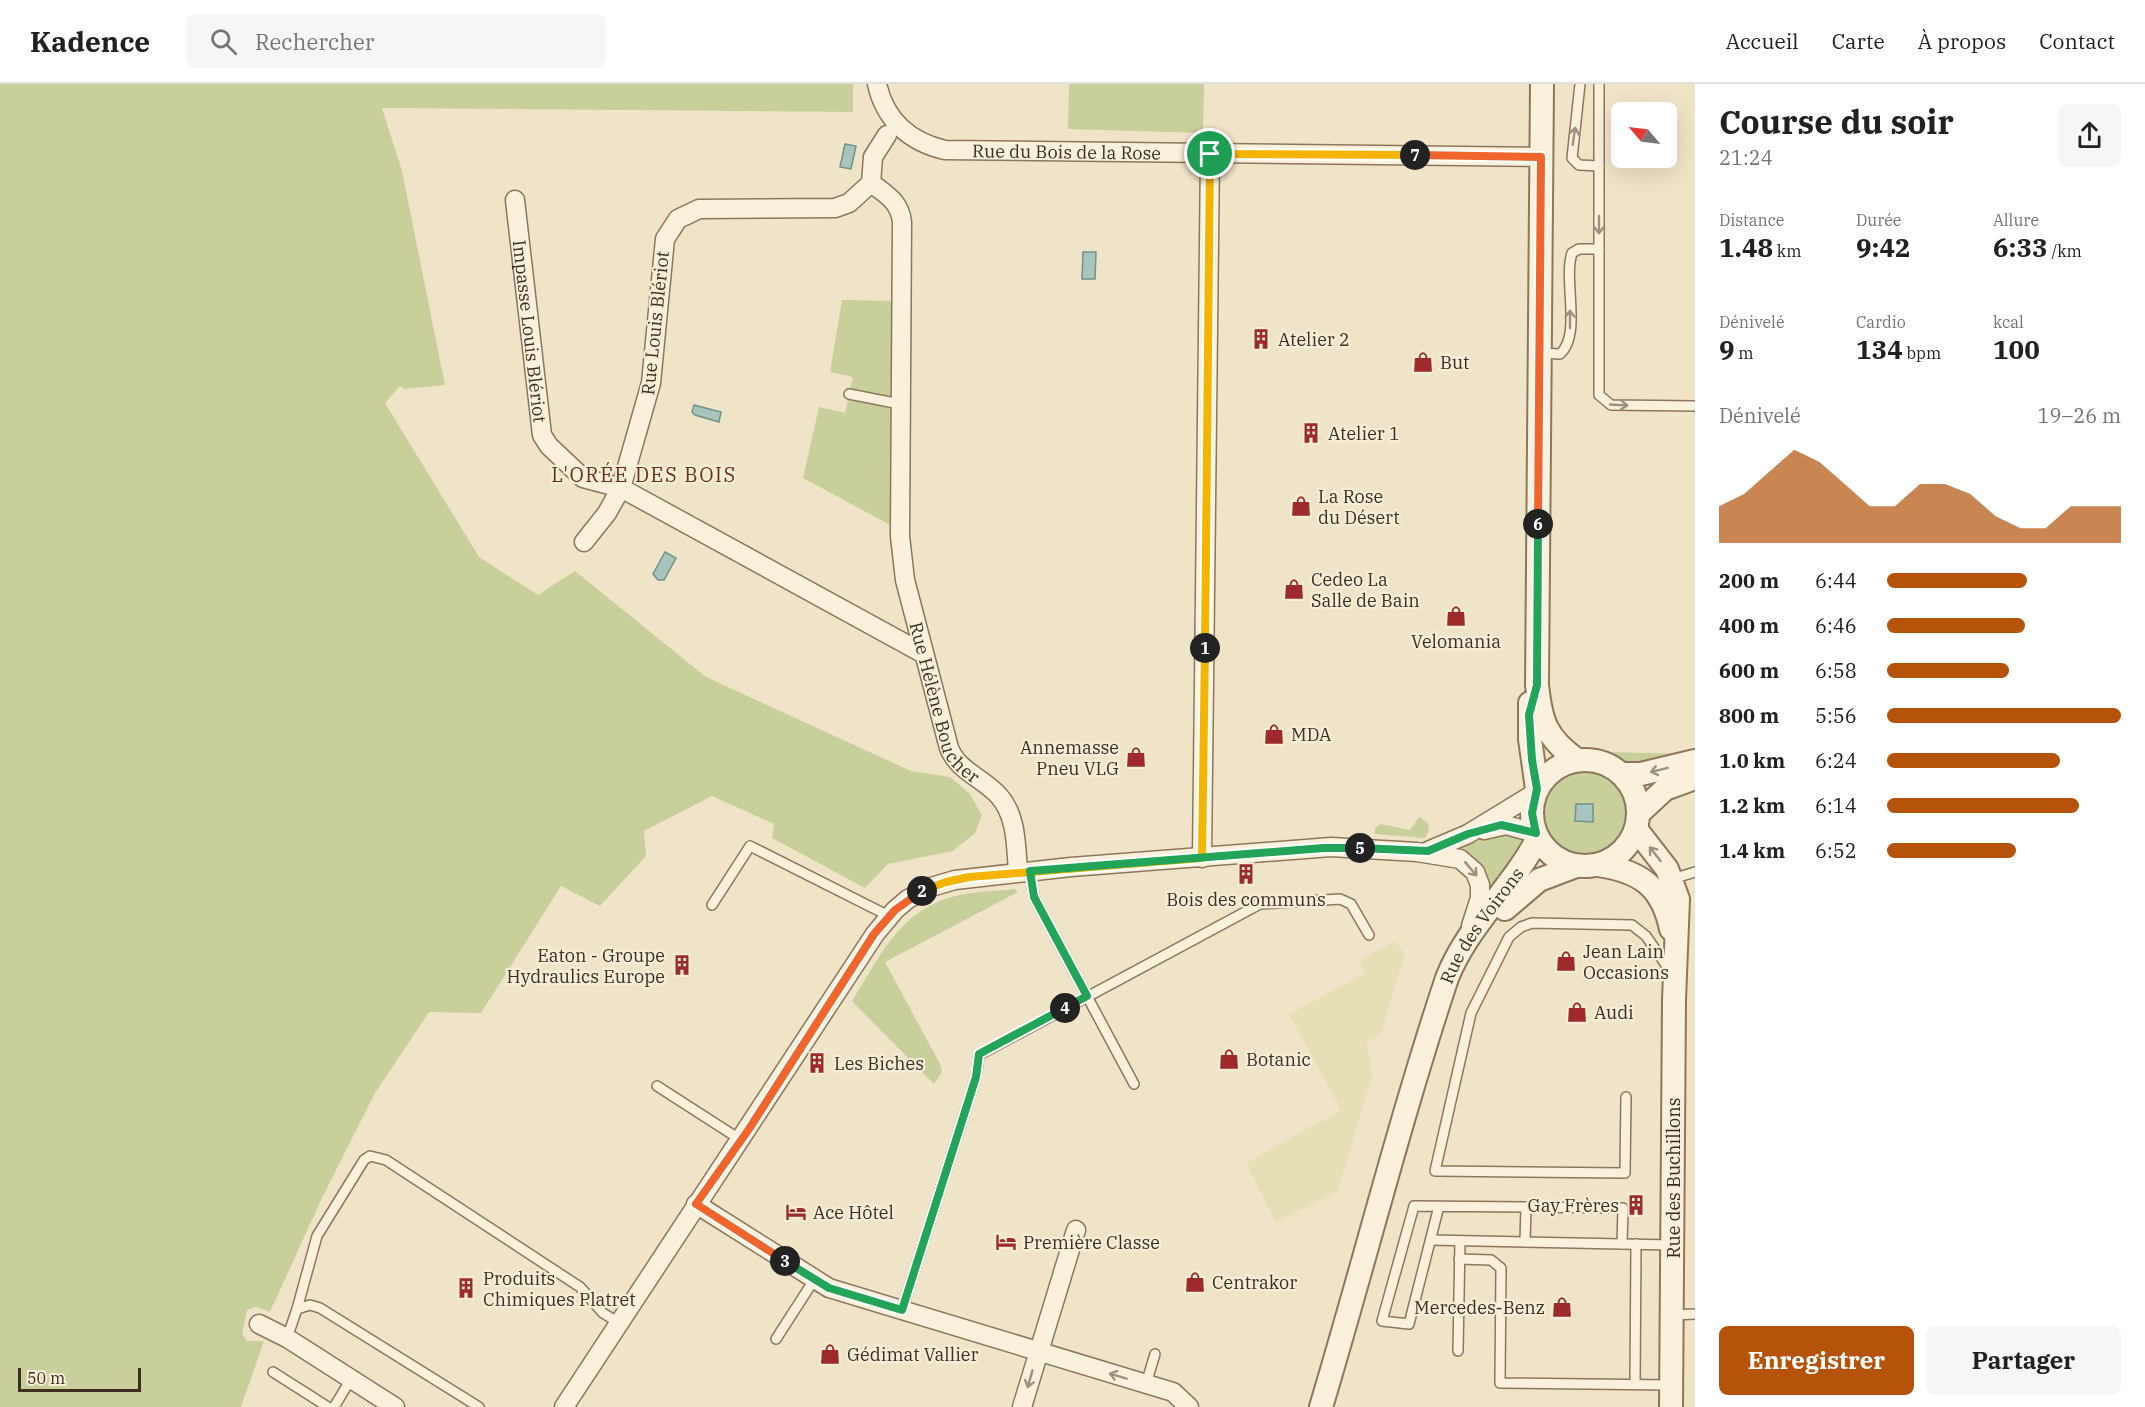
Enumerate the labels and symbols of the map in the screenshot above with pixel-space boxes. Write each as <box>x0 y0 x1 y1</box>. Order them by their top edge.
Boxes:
north arrow <box>1611 102 1677 168</box>
one-way arrow <box>1569 127 1580 147</box>
pin <box>1184 128 1235 179</box>
street label: Rue du Bois de la Rose <box>972 139 1161 164</box>
pin: 7 <box>1400 140 1430 170</box>
one-way arrow <box>1593 214 1605 234</box>
street label: Impasse Louis Blériot <box>508 239 552 424</box>
street label: Rue Louis Blériot <box>636 250 674 396</box>
one-way arrow <box>1564 309 1576 329</box>
building icon: Atelier 2 <box>1249 327 1273 351</box>
place label: Atelier 2 <box>1278 328 1350 351</box>
shop icon: But <box>1411 350 1435 374</box>
place label: But <box>1440 351 1469 374</box>
one-way arrow <box>1609 400 1629 411</box>
building icon: Atelier 1 <box>1299 421 1323 445</box>
place label: Atelier 1 <box>1328 422 1400 445</box>
district label: L'ORÉE DES BOIS <box>551 461 737 488</box>
place label: La Rose du Désert <box>1318 485 1400 529</box>
shop icon: La Rose du Désert <box>1289 494 1313 518</box>
pin: 6 <box>1523 509 1553 539</box>
place label: Cedeo La Salle de Bain <box>1311 568 1420 612</box>
shop icon: Cedeo La Salle de Bain <box>1282 577 1306 601</box>
shop icon: Velomania <box>1444 604 1468 628</box>
street label: Rue Hélène Boucher <box>905 619 985 788</box>
place label: Velomania <box>1411 630 1501 653</box>
pin: 1 <box>1190 633 1220 663</box>
shop icon: MDA <box>1262 722 1286 746</box>
place label: MDA <box>1291 723 1332 746</box>
place label: Annemasse Pneu VLG <box>1020 736 1119 780</box>
shop icon: Annemasse Pneu VLG <box>1124 745 1148 769</box>
one-way arrow <box>1650 764 1669 776</box>
pin: 5 <box>1345 833 1375 863</box>
one-way arrow <box>1648 847 1661 863</box>
one-way arrow <box>1464 861 1477 877</box>
building icon: Bois des communs <box>1234 862 1258 886</box>
street label: Rue des Voirons <box>1434 863 1528 987</box>
pin: 2 <box>907 876 937 906</box>
place label: Bois des communs <box>1166 888 1326 911</box>
place label: Jean Lain Occasions <box>1583 940 1669 984</box>
place label: Eaton - Groupe Hydraulics Europe <box>507 944 665 988</box>
shop icon: Jean Lain Occasions <box>1554 949 1578 973</box>
building icon: Eaton - Groupe Hydraulics Europe <box>670 953 694 977</box>
pin: 4 <box>1050 993 1080 1023</box>
shop icon: Audi <box>1565 1000 1589 1024</box>
place label: Audi <box>1594 1001 1634 1024</box>
shop icon: Botanic <box>1217 1047 1241 1071</box>
place label: Botanic <box>1246 1048 1311 1071</box>
building icon: Les Biches <box>805 1051 829 1075</box>
place label: Les Biches <box>834 1052 924 1075</box>
street label: Rue des Buchillons <box>1662 1098 1685 1258</box>
building icon: Gay Frères <box>1624 1193 1648 1217</box>
place label: Gay Frères <box>1528 1194 1619 1217</box>
hotel icon: Ace Hôtel <box>784 1200 808 1224</box>
place label: Ace Hôtel <box>813 1201 894 1224</box>
hotel icon: Première Classe <box>994 1230 1018 1254</box>
place label: Première Classe <box>1023 1231 1160 1254</box>
pin: 3 <box>770 1246 800 1276</box>
place label: Produits Chimiques Platret <box>483 1267 636 1311</box>
shop icon: Centrakor <box>1183 1270 1207 1294</box>
place label: Centrakor <box>1212 1271 1297 1294</box>
building icon: Produits Chimiques Platret <box>454 1276 478 1300</box>
shop icon: Mercedes-Benz <box>1550 1295 1574 1319</box>
place label: Mercedes-Benz <box>1414 1296 1545 1319</box>
shop icon: Gédimat Vallier <box>818 1342 842 1366</box>
place label: Gédimat Vallier <box>847 1343 978 1366</box>
scale bar <box>18 1365 141 1392</box>
one-way arrow <box>1024 1369 1035 1388</box>
one-way arrow <box>1109 1370 1128 1381</box>

